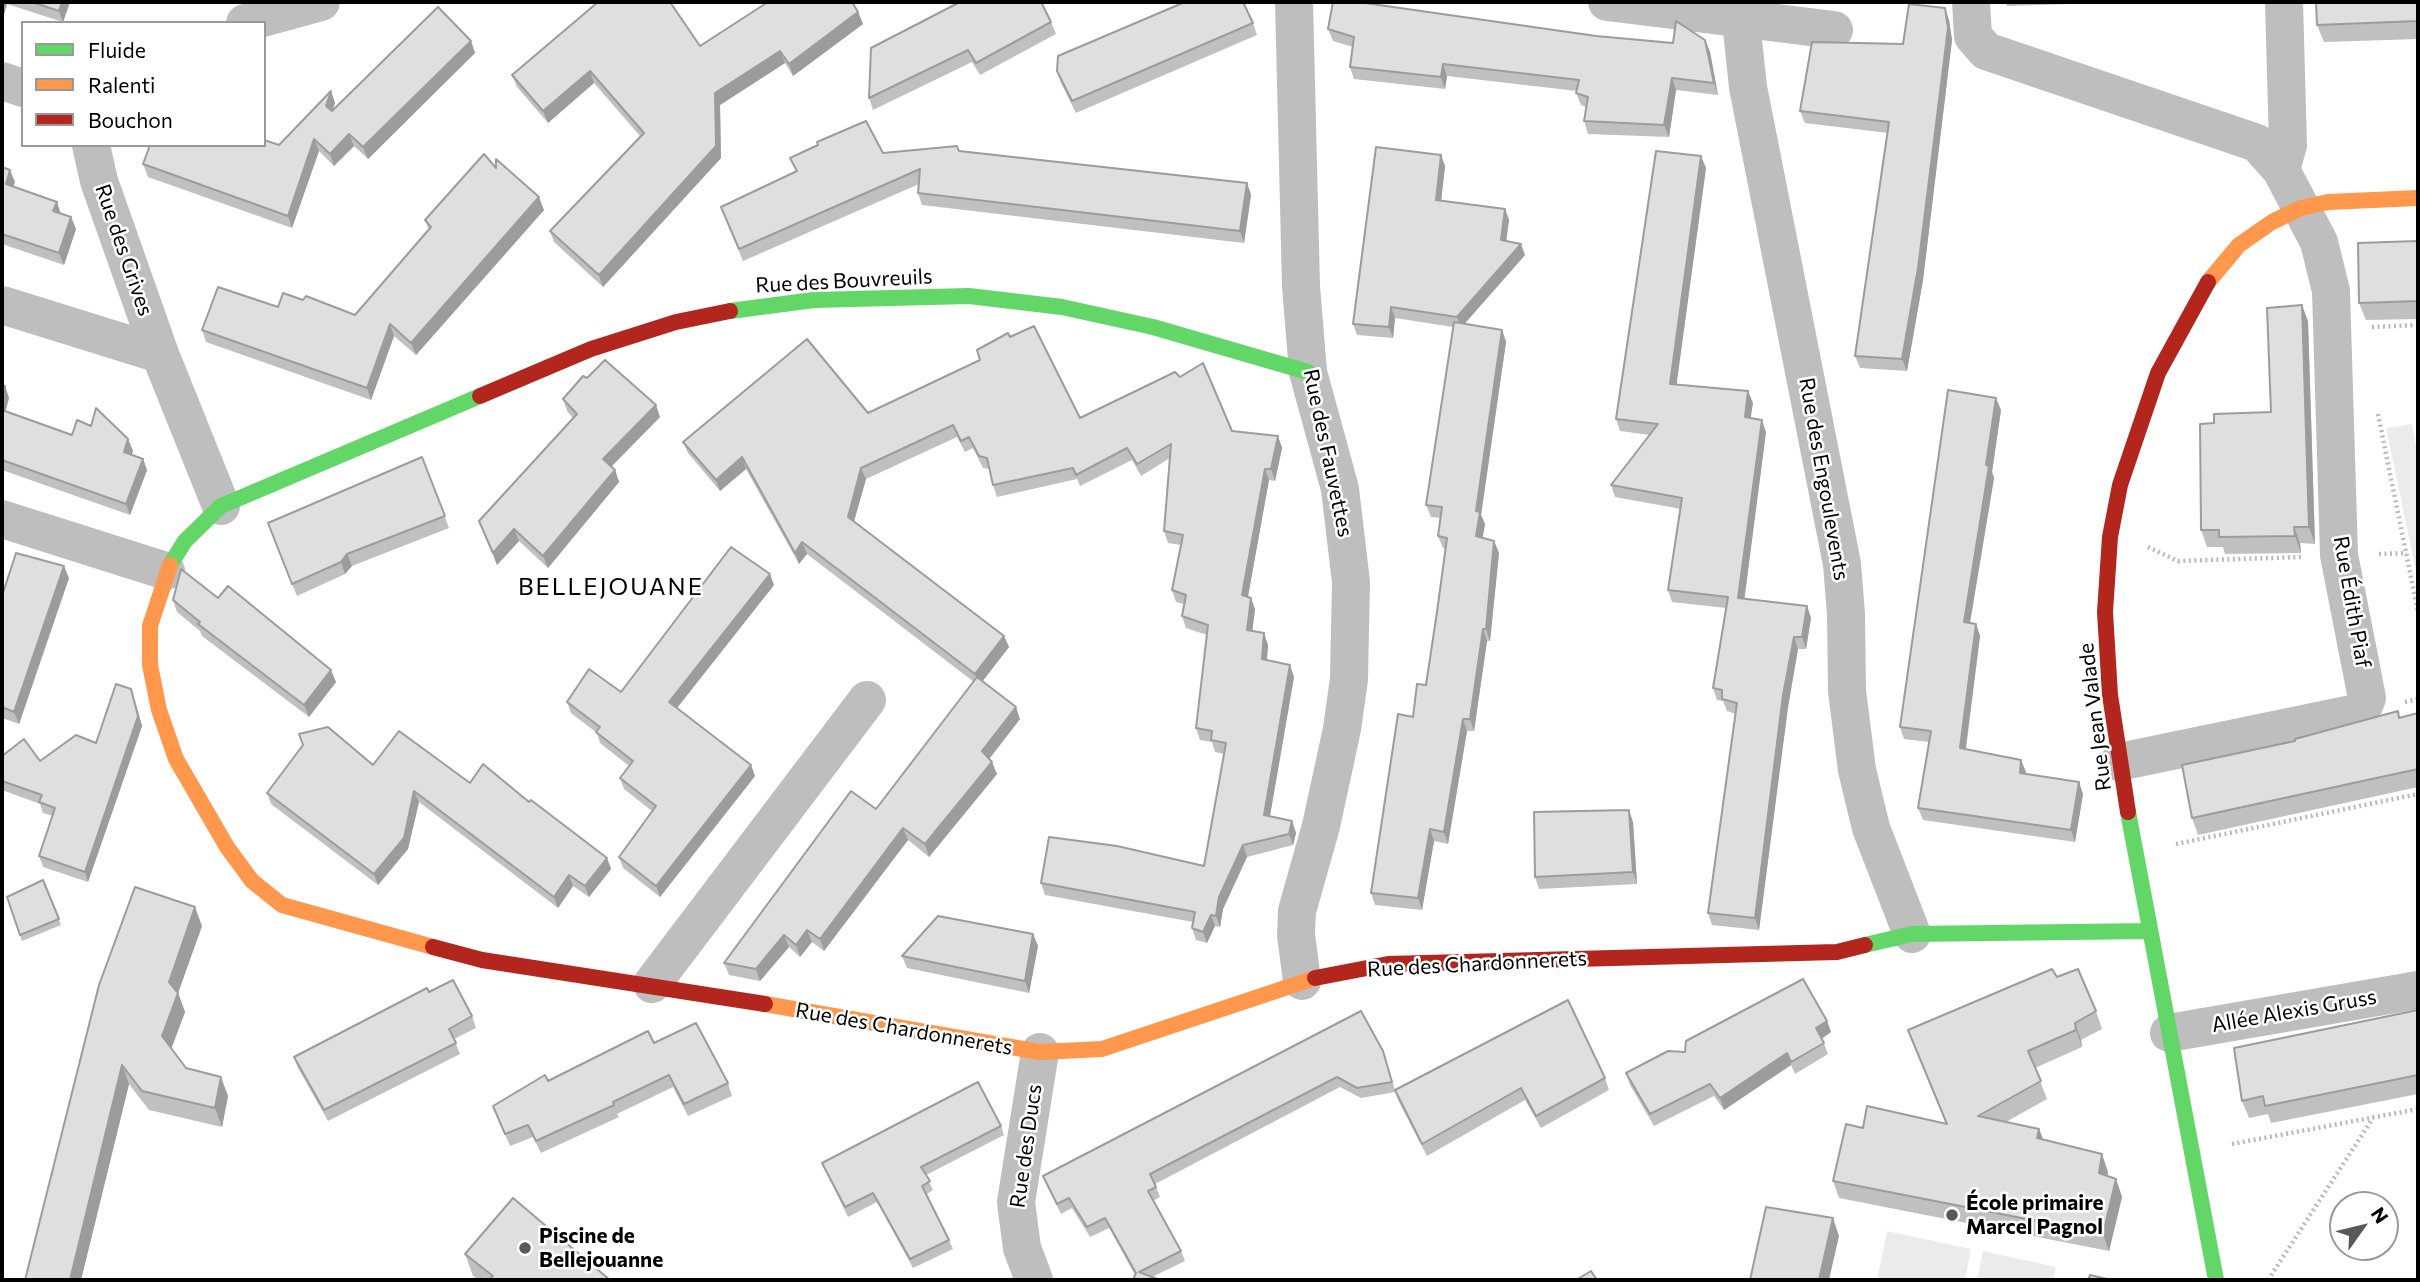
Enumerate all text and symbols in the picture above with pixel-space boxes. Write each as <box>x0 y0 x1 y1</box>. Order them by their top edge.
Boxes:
legend <box>21 21 266 147</box>
text: Fluide <box>88 37 146 62</box>
text: Ralenti <box>88 72 155 97</box>
text: Bouchon <box>88 107 173 132</box>
street label: Rue des Grives <box>90 181 158 319</box>
street label: Rue des Bouvreuils <box>755 264 933 298</box>
street label: Rue des Fauvettes <box>1298 367 1358 539</box>
street label: Rue des Engoulevents <box>1794 376 1854 582</box>
street label: Rue Édith Piaf <box>2328 534 2376 670</box>
district label: BELLEJOUANE <box>519 573 703 601</box>
street label: Rue Jean Valade <box>2073 642 2117 792</box>
street label: Rue des Chardonnerets <box>1367 946 1587 982</box>
street label: Allée Alexis Gruss <box>2210 984 2378 1038</box>
street label: Rue des Chardonnerets <box>794 997 1014 1061</box>
street label: Rue des Ducs <box>1005 1083 1047 1209</box>
place label: École primaire Marcel Pagnol <box>1966 1190 2104 1240</box>
north arrow <box>2329 1191 2399 1261</box>
text: N <box>2367 1203 2394 1227</box>
marker: École primaire Marcel Pagnol <box>1944 1207 1960 1223</box>
place label: Piscine de Bellejouanne <box>539 1223 663 1273</box>
marker: Piscine de Bellejouanne <box>517 1240 533 1256</box>

